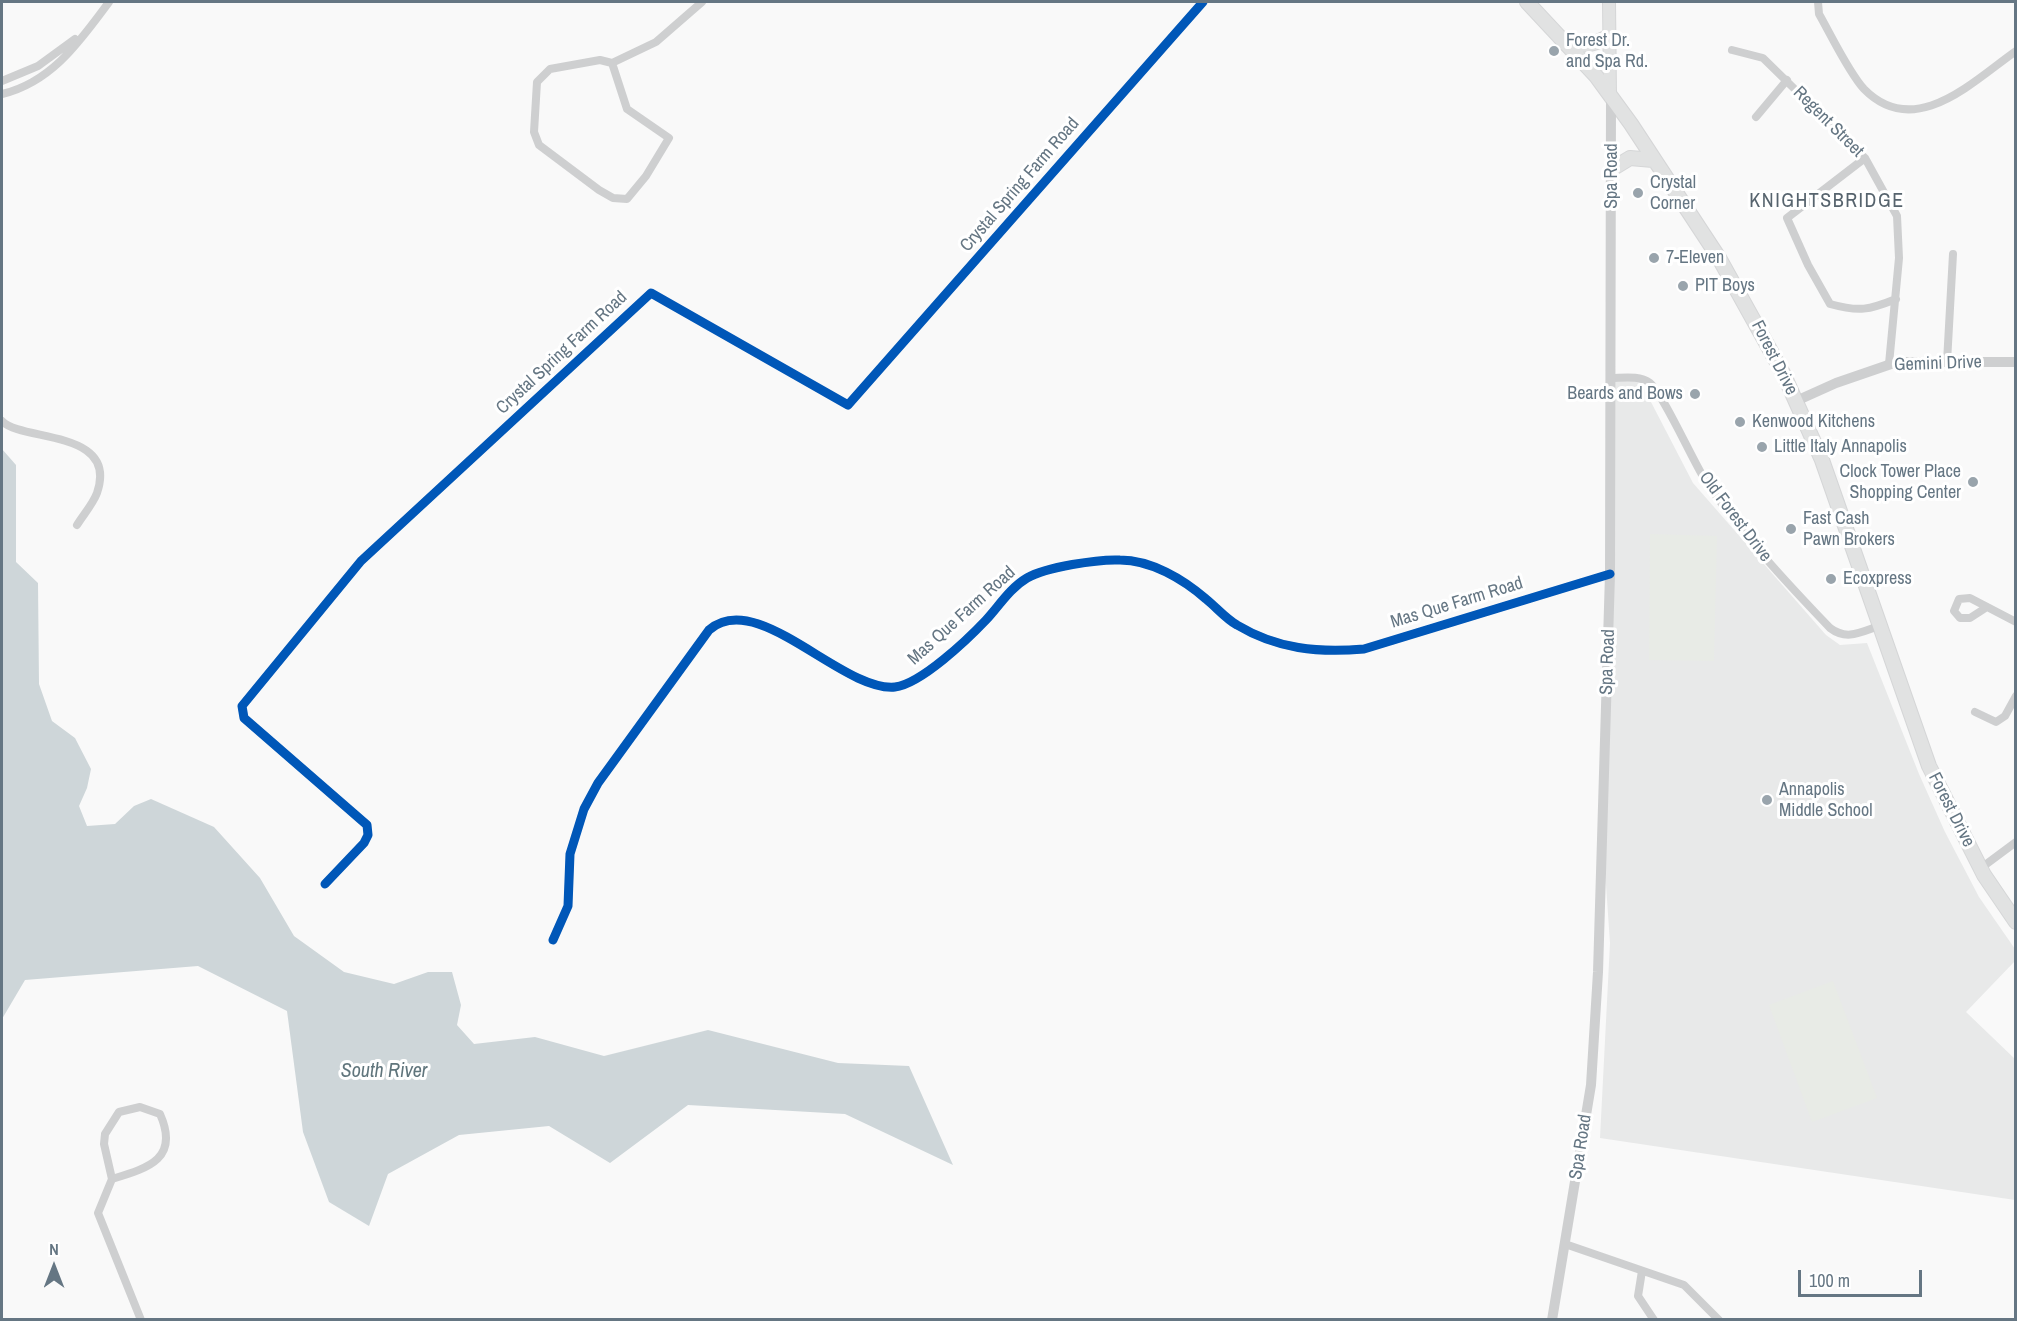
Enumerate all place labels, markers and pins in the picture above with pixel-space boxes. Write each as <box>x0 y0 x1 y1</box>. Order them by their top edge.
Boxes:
place label: Forest Dr. and Spa Rd. <box>1566 30 1648 72</box>
marker: Forest Dr. and Spa Rd. <box>1547 44 1561 58</box>
place label: Crystal Corner <box>1650 172 1696 214</box>
marker: Crystal Corner <box>1631 186 1645 200</box>
place label: 7-Eleven <box>1666 247 1724 269</box>
marker: 7-Eleven <box>1647 251 1661 265</box>
place label: PIT Boys <box>1695 275 1755 297</box>
marker: PIT Boys <box>1676 279 1690 293</box>
place label: Beards and Bows <box>1567 383 1683 405</box>
marker: Beards and Bows <box>1688 387 1702 401</box>
place label: Kenwood Kitchens <box>1752 411 1875 433</box>
marker: Kenwood Kitchens <box>1733 415 1747 429</box>
place label: Little Italy Annapolis <box>1774 436 1907 458</box>
marker: Little Italy Annapolis <box>1755 440 1769 454</box>
place label: Clock Tower Place Shopping Center <box>1840 461 1961 504</box>
marker: Clock Tower Place Shopping Center <box>1966 475 1980 489</box>
place label: Fast Cash Pawn Brokers <box>1803 508 1895 550</box>
marker: Fast Cash Pawn Brokers <box>1784 522 1798 536</box>
place label: Ecoxpress <box>1843 568 1912 590</box>
marker: Ecoxpress <box>1824 572 1838 586</box>
place label: Annapolis Middle School <box>1779 779 1873 822</box>
marker: Annapolis Middle School <box>1760 793 1774 807</box>

